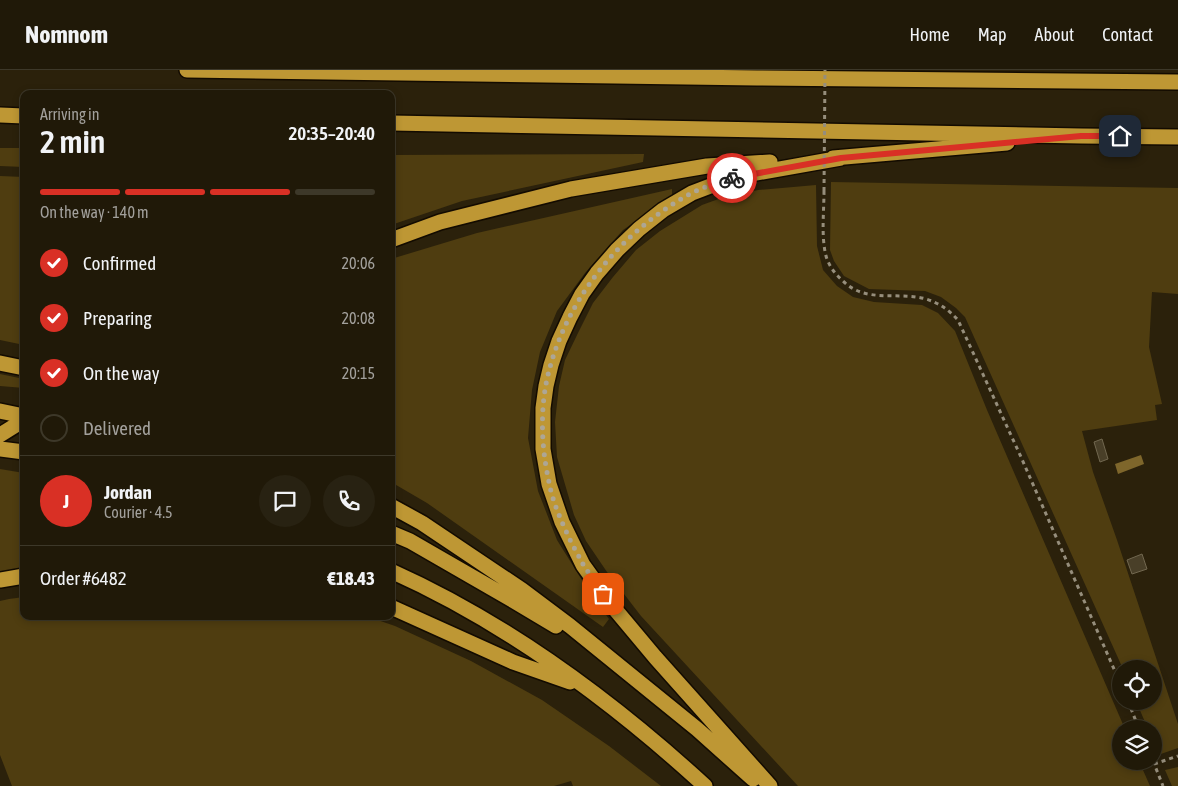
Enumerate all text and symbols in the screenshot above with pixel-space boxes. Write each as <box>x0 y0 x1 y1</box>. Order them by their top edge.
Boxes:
text: Nomnom <box>25 21 108 48</box>
text: Home <box>910 24 950 45</box>
text: Map <box>978 24 1007 45</box>
text: About <box>1035 24 1074 45</box>
text: Contact <box>1102 24 1153 45</box>
text: Arriving in <box>40 105 100 123</box>
pin <box>1099 115 1141 157</box>
text: 20:35–20:40 <box>288 122 375 144</box>
icon: home <box>1106 122 1134 150</box>
text: 2 min <box>40 123 105 160</box>
courier <box>707 153 757 203</box>
icon: bike <box>718 164 746 192</box>
text: On the way · 140 m <box>40 203 149 221</box>
icon: check <box>40 249 68 277</box>
text: Confirmed <box>83 252 156 274</box>
text: 20:06 <box>341 254 375 272</box>
icon: check <box>40 304 68 332</box>
text: Preparing <box>83 307 152 329</box>
text: 20:08 <box>341 309 375 327</box>
icon: check <box>40 359 68 387</box>
text: On the way <box>83 362 160 384</box>
text: 20:15 <box>342 364 375 382</box>
text: Delivered <box>83 417 151 439</box>
button: chat <box>259 475 311 527</box>
button: phone <box>323 475 375 527</box>
text: Jordan <box>104 481 152 503</box>
text: J <box>63 490 69 512</box>
text: Courier · 4.5 <box>104 503 173 521</box>
text: Order #6482 <box>40 567 127 589</box>
text: €18.43 <box>327 567 375 589</box>
pin <box>582 573 624 615</box>
icon: bag <box>589 580 617 608</box>
map controls <box>1112 660 1162 770</box>
button: locate <box>1112 660 1162 710</box>
button: layers <box>1112 720 1162 770</box>

